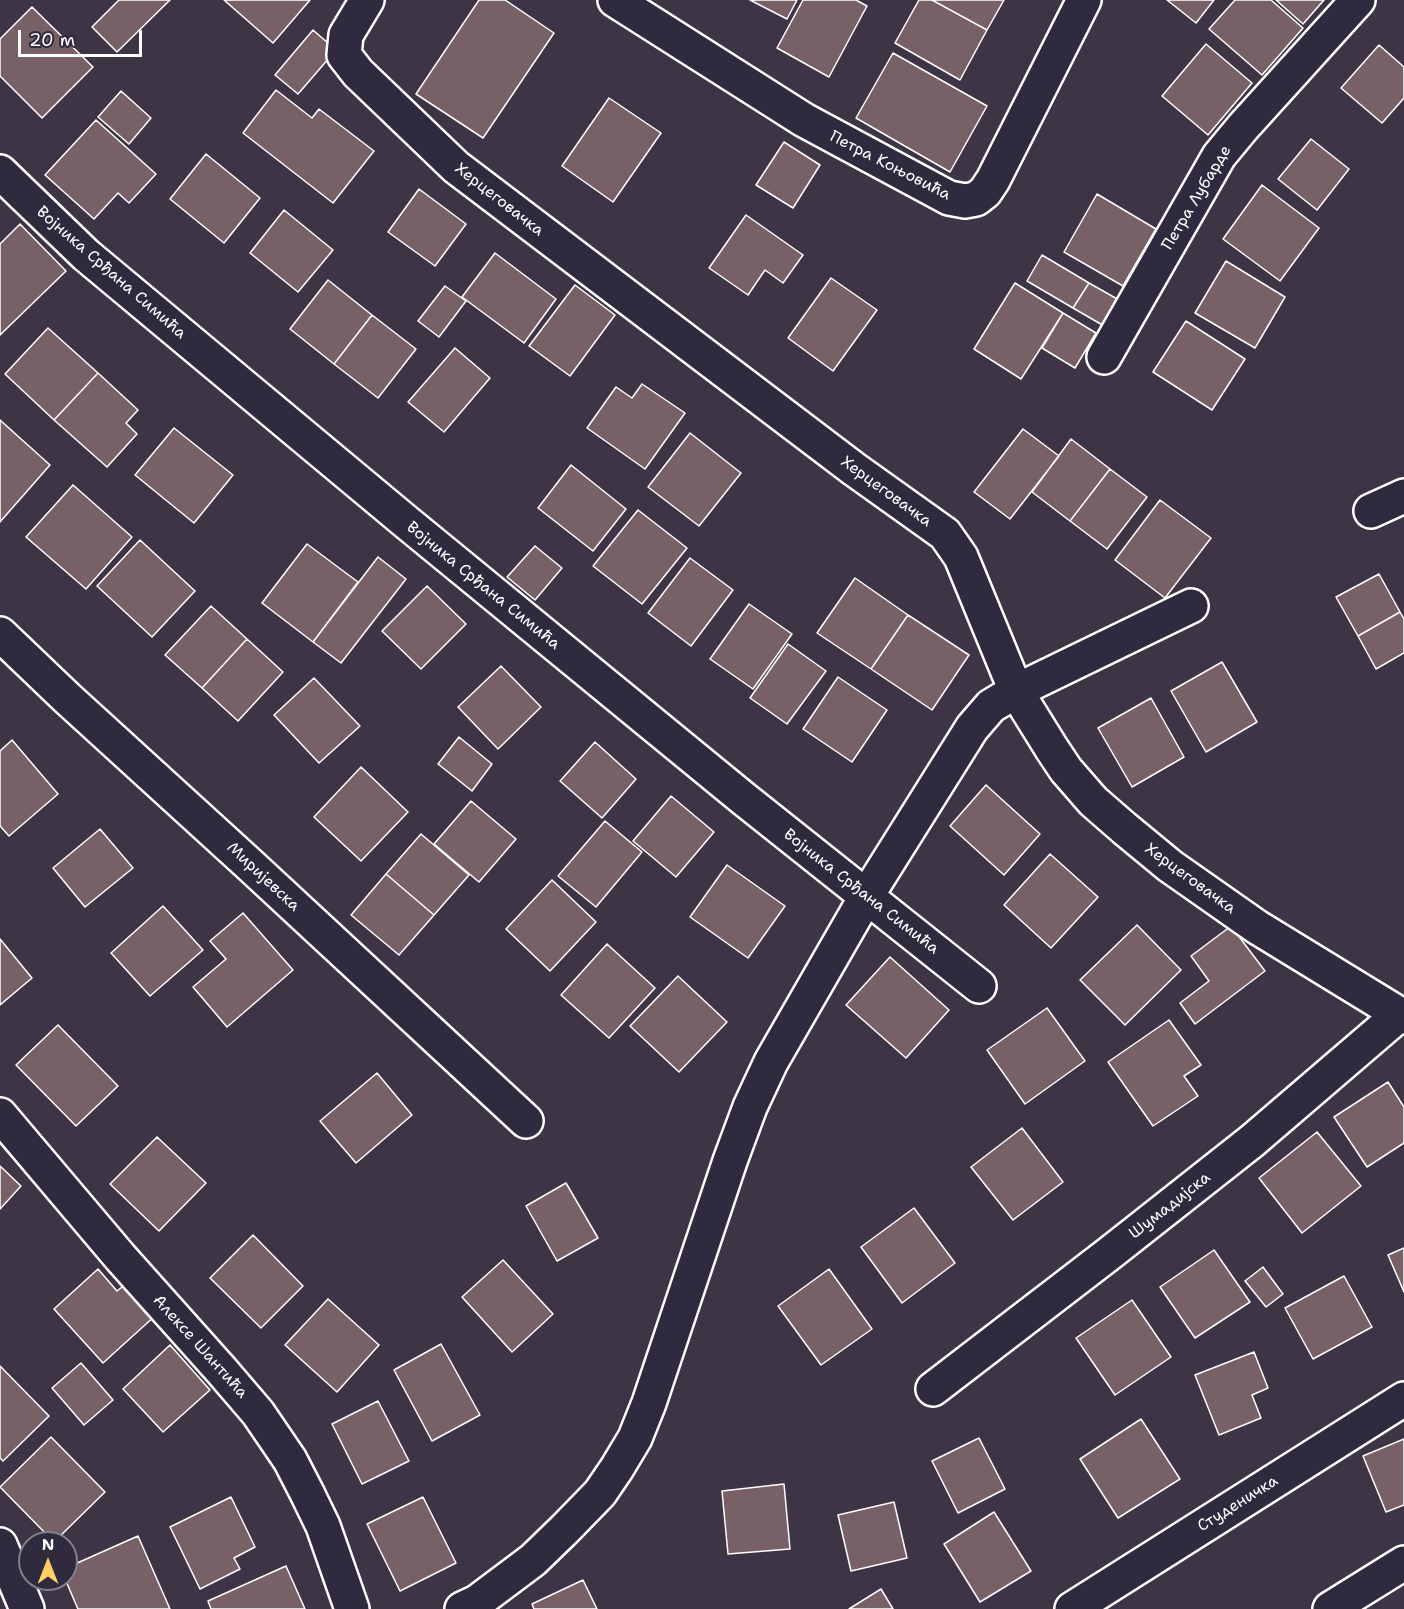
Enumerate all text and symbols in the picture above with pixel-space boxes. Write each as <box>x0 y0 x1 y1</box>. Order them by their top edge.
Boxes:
scale bar <box>21 18 146 56</box>
text: 20 m <box>29 28 75 52</box>
street label: Петра Коњовића <box>826 127 954 205</box>
street label: Петра Лубарде <box>1158 142 1236 254</box>
street label: Херцеговачка <box>451 159 547 241</box>
street label: Војника Срђана Симића <box>32 203 190 343</box>
street label: Херцеговачка <box>837 453 935 531</box>
street label: Војника Срђана Симића <box>402 518 564 654</box>
street label: Војника Срђана Симића <box>779 825 943 959</box>
street label: Миријевска <box>223 838 303 916</box>
street label: Херцеговачка <box>1141 840 1239 918</box>
street label: Шумадијска <box>1126 1168 1214 1244</box>
street label: Алексе Шантића <box>149 1291 251 1403</box>
street label: Студеничка <box>1194 1472 1282 1536</box>
north arrow <box>18 1531 78 1591</box>
text: N <box>42 1534 54 1555</box>

